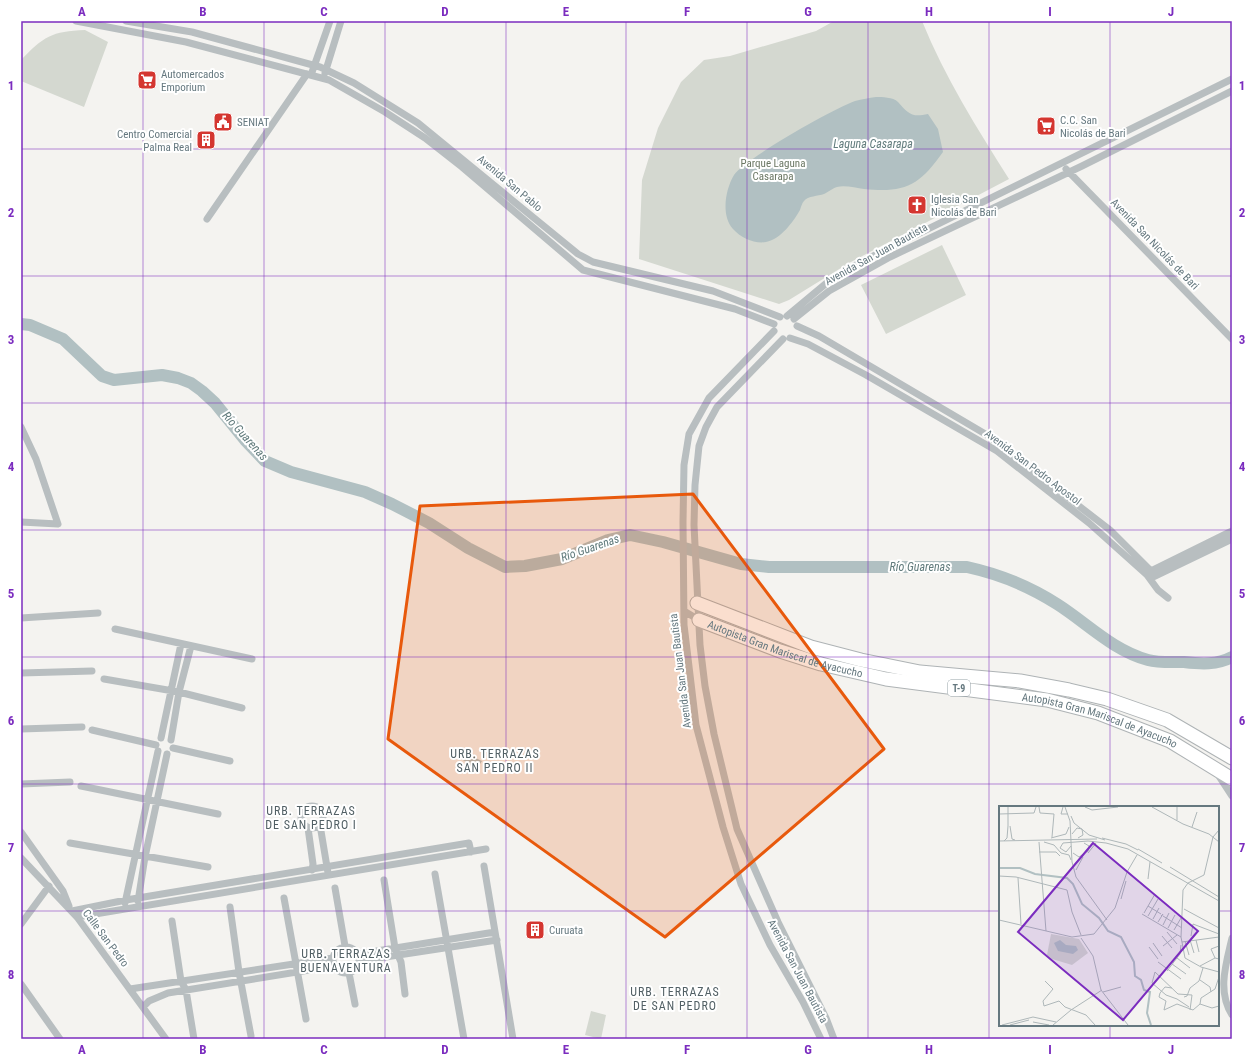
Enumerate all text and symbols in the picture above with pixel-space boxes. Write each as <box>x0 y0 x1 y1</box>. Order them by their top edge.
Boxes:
text: A <box>78 4 86 19</box>
text: B <box>199 4 207 19</box>
text: C <box>320 4 328 19</box>
text: D <box>441 4 449 19</box>
text: E <box>563 4 570 19</box>
text: F <box>684 4 690 19</box>
text: G <box>804 4 812 19</box>
text: H <box>925 4 933 19</box>
text: I <box>1048 4 1052 19</box>
text: J <box>1168 4 1174 19</box>
place label: Automercados Emporium <box>161 68 224 94</box>
supermarket icon: Automercados Emporium <box>136 69 158 91</box>
text: 1 <box>8 78 14 93</box>
text: 1 <box>1239 78 1245 93</box>
public building icon: SENIAT <box>212 111 234 133</box>
place label: C.C. San Nicolás de Bari <box>1060 114 1126 140</box>
supermarket icon: C.C. San Nicolás de Bari <box>1035 115 1057 137</box>
place label: SENIAT <box>237 116 269 129</box>
place label: Centro Comercial Palma Real <box>117 128 192 154</box>
building icon: Centro Comercial Palma Real <box>195 129 217 151</box>
water label: Laguna Casarapa <box>833 137 913 151</box>
street label: Avenida San Pablo <box>475 153 545 215</box>
park label: Parque Laguna Casarapa <box>741 157 805 183</box>
place label: Iglesia San Nicolás de Bari <box>931 193 997 219</box>
church icon: Iglesia San Nicolás de Bari <box>906 194 928 216</box>
street label: Avenida San Nicolás de Bari <box>1108 196 1201 293</box>
text: 2 <box>8 205 15 220</box>
text: 2 <box>1239 205 1246 220</box>
street label: Avenida San Juan Bautista <box>823 221 930 288</box>
text: 3 <box>8 332 14 347</box>
text: 3 <box>1239 332 1245 347</box>
water label: Río Guarenas <box>219 409 271 463</box>
street label: Avenida San Pedro Apostol <box>982 427 1083 508</box>
text: 4 <box>8 459 15 474</box>
text: 4 <box>1239 459 1246 474</box>
water label: Río Guarenas <box>559 531 621 565</box>
water label: Río Guarenas <box>890 560 950 574</box>
text: 5 <box>8 586 15 601</box>
text: 5 <box>1239 586 1246 601</box>
street label: Avenida San Juan Bautista <box>667 613 694 729</box>
street label: Autopista Gran Mariscal de Ayacucho <box>706 618 864 680</box>
road number: T-9 <box>948 680 970 696</box>
street label: Autopista Gran Mariscal de Ayacucho <box>1021 691 1180 751</box>
text: 6 <box>8 713 15 728</box>
text: 6 <box>1239 713 1246 728</box>
district label: URB. TERRAZAS SAN PEDRO II <box>450 747 540 775</box>
district label: URB. TERRAZAS DE SAN PEDRO I <box>265 804 357 832</box>
inset map <box>999 806 1219 1026</box>
text: 7 <box>8 840 15 855</box>
text: 7 <box>1239 840 1246 855</box>
street label: Calle San Pedro <box>80 907 132 970</box>
street label: Avenida San Juan Bautista <box>765 917 830 1025</box>
building icon: Curuata <box>524 919 546 941</box>
place label: Curuata <box>549 924 583 937</box>
district label: URB. TERRAZAS BUENAVENTURA <box>300 947 392 975</box>
text: 8 <box>8 967 14 982</box>
text: 8 <box>1239 967 1245 982</box>
district label: URB. TERRAZAS DE SAN PEDRO <box>630 985 720 1013</box>
text: A <box>78 1042 86 1057</box>
text: B <box>199 1042 207 1057</box>
text: C <box>320 1042 328 1057</box>
text: D <box>441 1042 449 1057</box>
text: E <box>563 1042 570 1057</box>
text: F <box>684 1042 690 1057</box>
text: G <box>804 1042 812 1057</box>
text: H <box>925 1042 933 1057</box>
text: I <box>1048 1042 1052 1057</box>
text: J <box>1168 1042 1174 1057</box>

